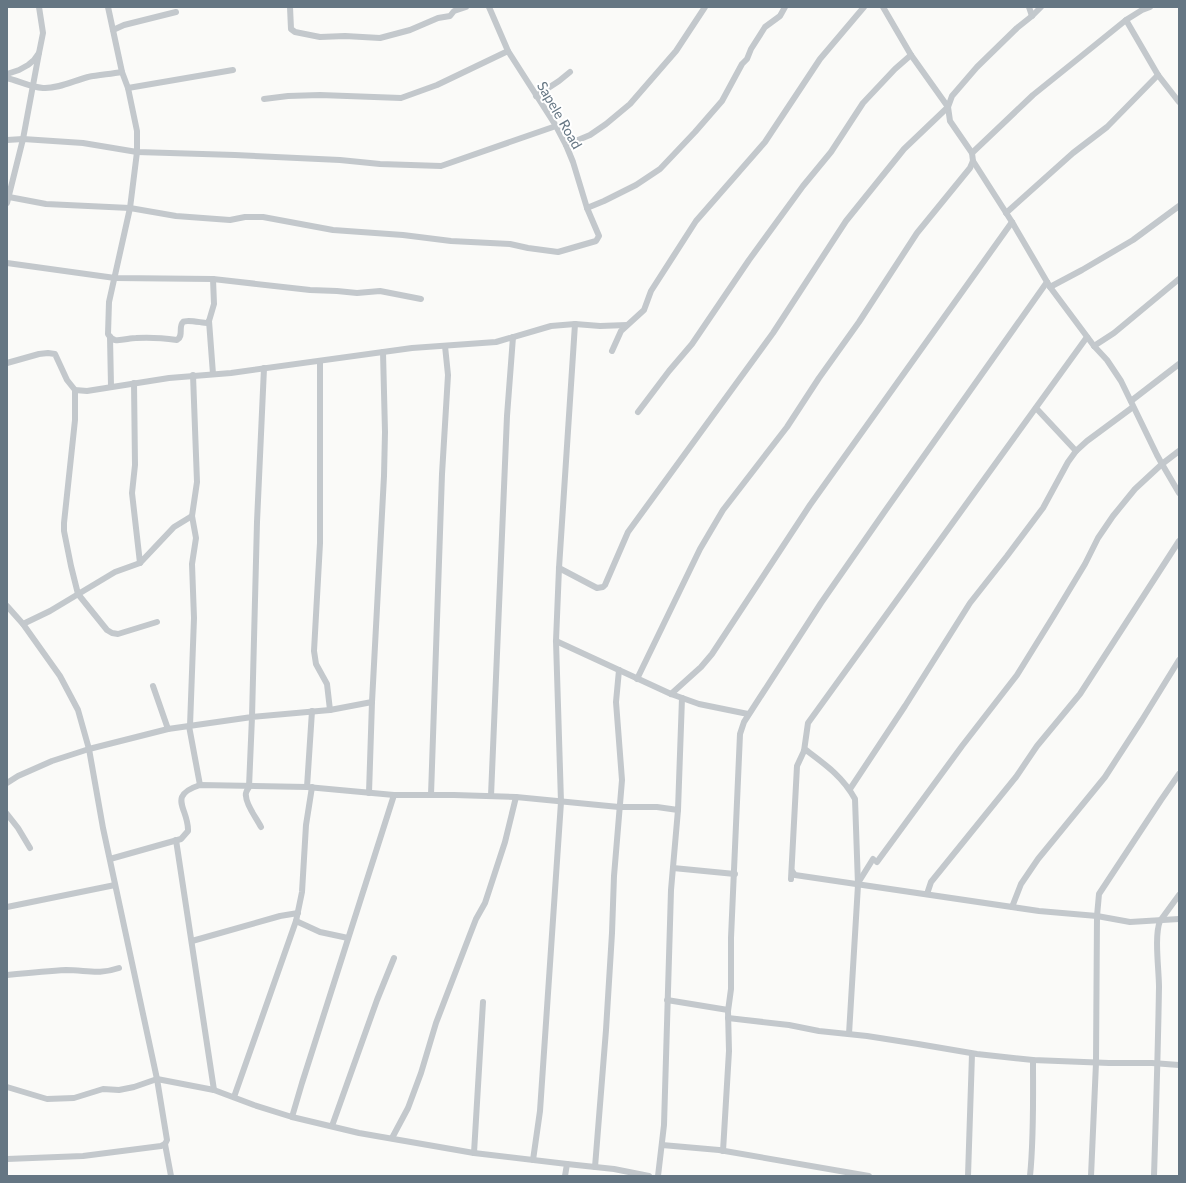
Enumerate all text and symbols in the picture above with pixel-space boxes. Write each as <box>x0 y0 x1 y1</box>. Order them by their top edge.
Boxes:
street label: Sapele Road <box>534 78 586 152</box>

